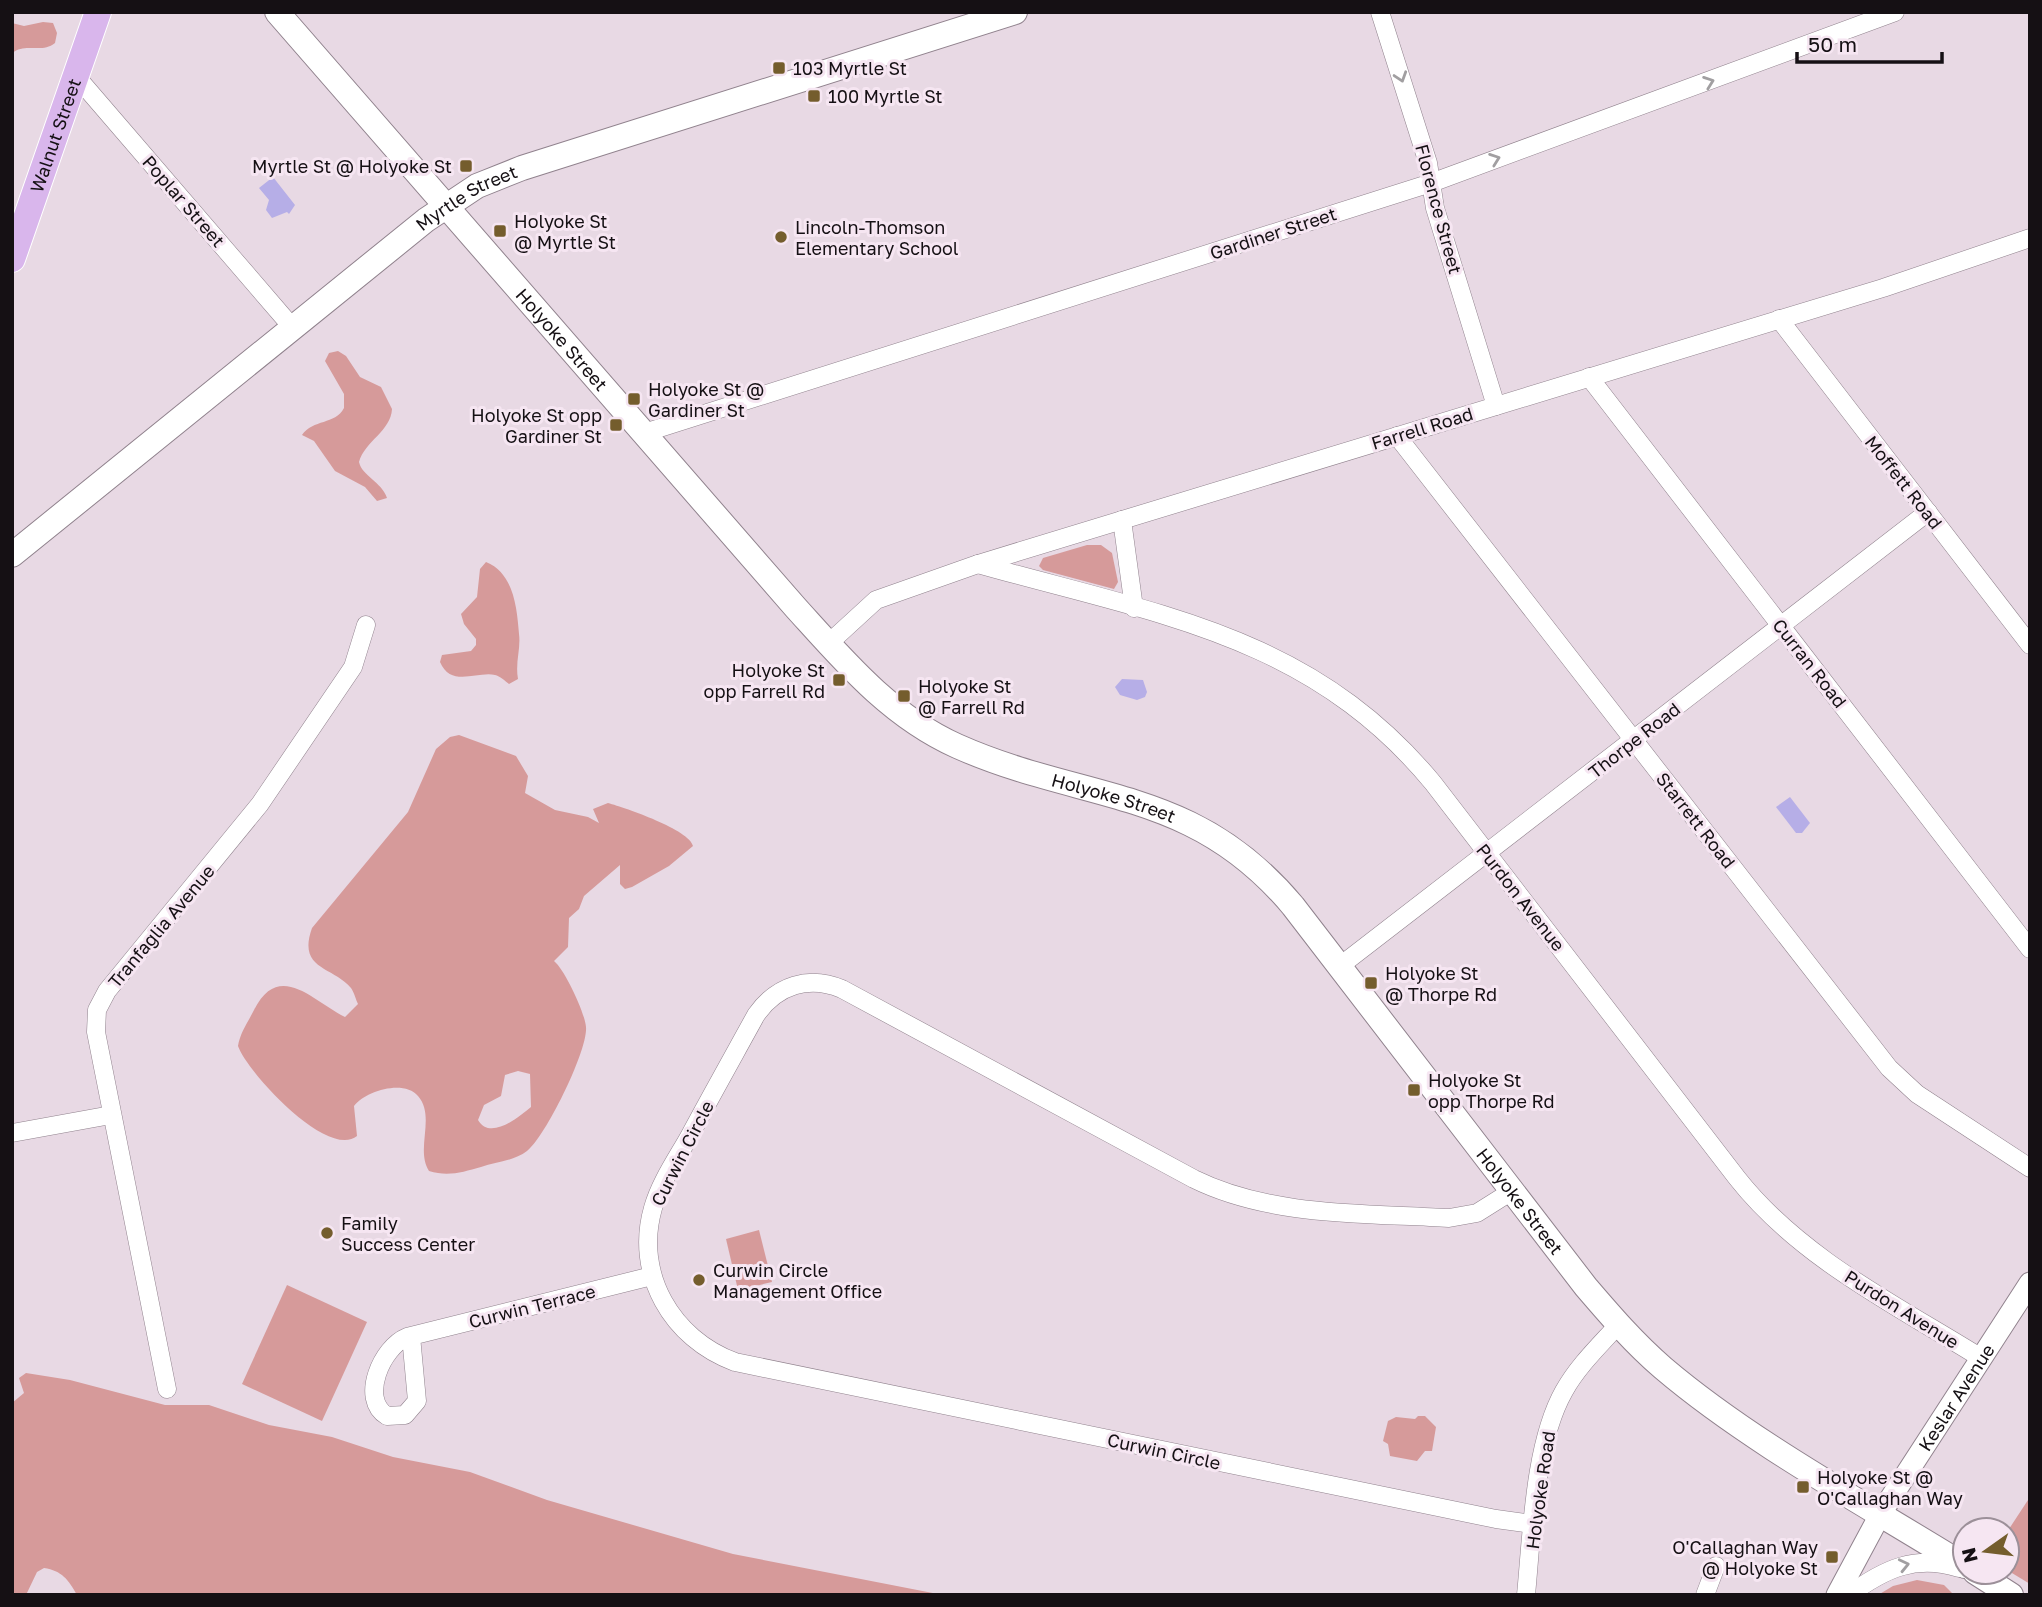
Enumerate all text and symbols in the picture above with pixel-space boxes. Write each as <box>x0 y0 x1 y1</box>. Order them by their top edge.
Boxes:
scale bar <box>1797 21 1942 65</box>
text: 50 m <box>1808 31 1857 57</box>
place label: 103 Myrtle St <box>793 57 907 79</box>
marker: 103 Myrtle St <box>771 60 787 76</box>
one-way arrow <box>1392 71 1407 83</box>
street label: Walnut Street <box>25 75 85 195</box>
one-way arrow <box>1703 76 1715 90</box>
place label: 100 Myrtle St <box>828 85 943 107</box>
marker: 100 Myrtle St <box>806 88 822 104</box>
street label: Florence Street <box>1411 142 1467 276</box>
street label: Poplar Street <box>138 151 230 251</box>
one-way arrow <box>1489 154 1501 168</box>
place label: Myrtle St @ Holyoke St <box>252 155 452 177</box>
marker: Myrtle St @ Holyoke St <box>458 158 474 174</box>
street label: Myrtle Street <box>411 160 520 235</box>
street label: Gardiner Street <box>1207 202 1339 264</box>
place label: Holyoke St @ Myrtle St <box>514 210 616 253</box>
place label: Lincoln-Thomson Elementary School <box>795 216 959 259</box>
marker: Holyoke St @ Myrtle St <box>492 223 508 239</box>
marker: Lincoln-Thomson Elementary School <box>773 229 789 245</box>
street label: Holyoke Street <box>512 284 613 395</box>
place label: Holyoke St @ Gardiner St <box>648 378 764 421</box>
marker: Holyoke St @ Gardiner St <box>626 391 642 407</box>
street label: Farrell Road <box>1369 402 1475 454</box>
place label: Holyoke St opp Gardiner St <box>471 404 602 447</box>
marker: Holyoke St opp Gardiner St <box>608 417 624 433</box>
street label: Moffett Road <box>1861 431 1947 533</box>
street label: Curran Road <box>1768 614 1852 712</box>
place label: Holyoke St opp Farrell Rd <box>704 659 825 702</box>
marker: Holyoke St opp Farrell Rd <box>831 672 847 688</box>
place label: Holyoke St @ Farrell Rd <box>918 675 1025 718</box>
marker: Holyoke St @ Farrell Rd <box>896 688 912 704</box>
street label: Thorpe Road <box>1584 697 1684 783</box>
street label: Holyoke Street <box>1049 768 1179 827</box>
street label: Starrett Road <box>1652 768 1740 872</box>
street label: Purdon Avenue <box>1472 839 1570 955</box>
street label: Tranfaglia Avenue <box>103 860 219 992</box>
place label: Holyoke St @ Thorpe Rd <box>1385 962 1497 1005</box>
marker: Holyoke St @ Thorpe Rd <box>1363 975 1379 991</box>
place label: Holyoke St opp Thorpe Rd <box>1428 1069 1555 1112</box>
marker: Holyoke St opp Thorpe Rd <box>1406 1082 1422 1098</box>
street label: Curwin Circle <box>646 1097 718 1209</box>
street label: Holyoke Street <box>1472 1143 1568 1259</box>
place label: Family Success Center <box>341 1212 475 1255</box>
marker: Family Success Center <box>319 1225 335 1241</box>
place label: Curwin Circle Management Office <box>713 1259 882 1302</box>
street label: Purdon Avenue <box>1841 1265 1963 1353</box>
marker: Curwin Circle Management Office <box>691 1272 707 1288</box>
street label: Curwin Terrace <box>466 1280 598 1332</box>
street label: Keslar Avenue <box>1913 1340 1999 1455</box>
street label: Curwin Circle <box>1105 1428 1223 1474</box>
street label: Holyoke Road <box>1521 1429 1559 1551</box>
place label: Holyoke St @ O'Callaghan Way <box>1817 1466 1963 1509</box>
marker: Holyoke St @ O'Callaghan Way <box>1795 1479 1811 1495</box>
north arrow <box>1951 1516 2021 1586</box>
place label: O'Callaghan Way @ Holyoke St <box>1672 1536 1818 1579</box>
text: N <box>1956 1545 1982 1565</box>
marker: O'Callaghan Way @ Holyoke St <box>1824 1549 1840 1565</box>
one-way arrow <box>1898 1559 1910 1574</box>

